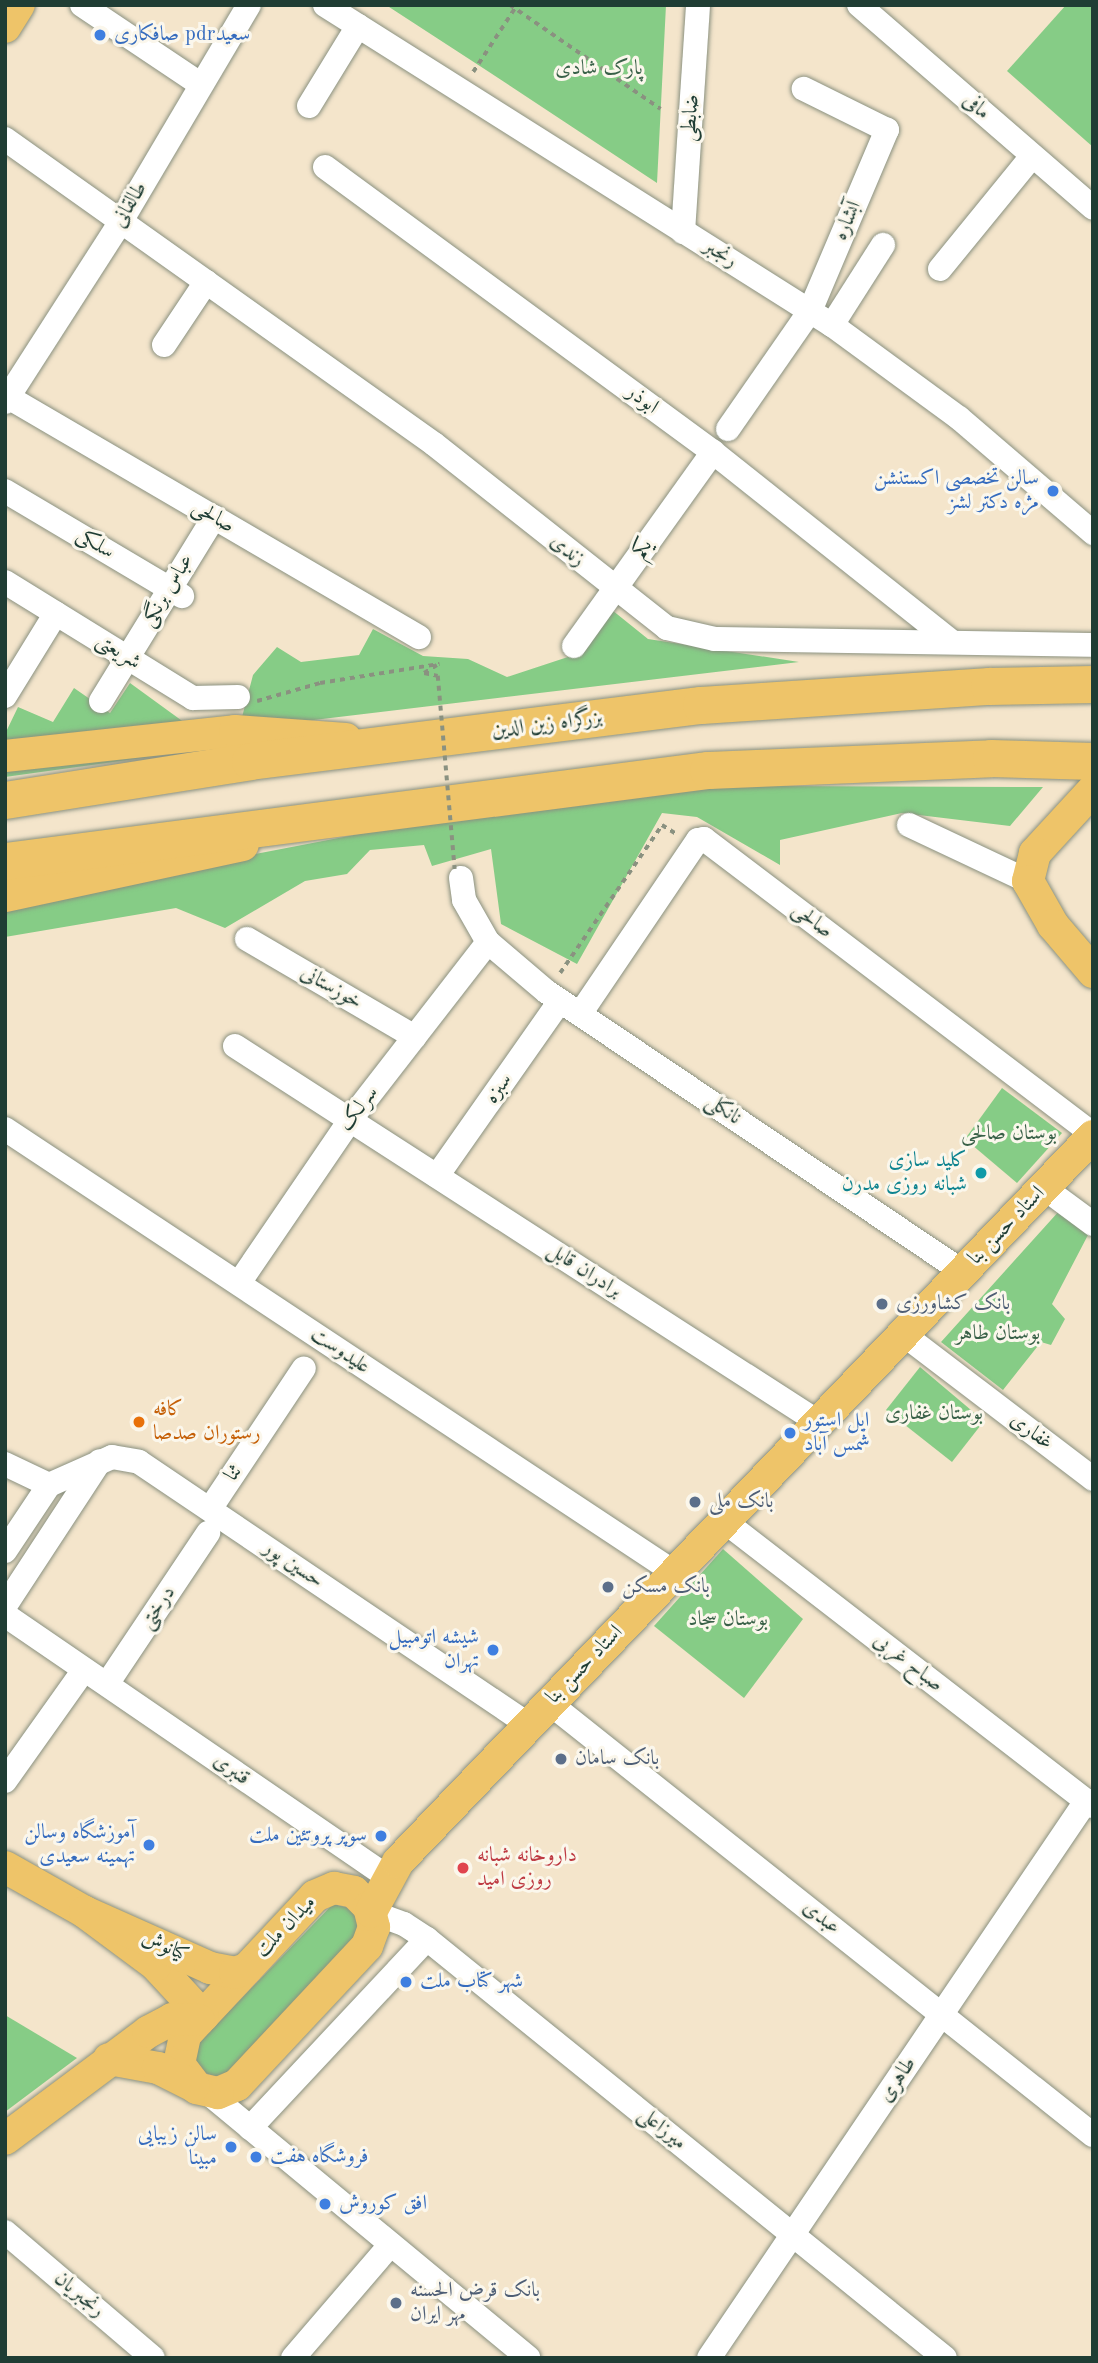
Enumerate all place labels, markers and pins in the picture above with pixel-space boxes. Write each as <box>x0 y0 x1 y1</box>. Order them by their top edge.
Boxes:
place label: صافکاری pdrسعید <box>114 22 250 48</box>
marker: صافکاری pdrسعید <box>92 27 108 43</box>
place label: سالن تخصصی اکستنشن مژه دکتر لشز <box>874 466 1039 516</box>
marker: سالن تخصصی اکستنشن مژه دکتر لشز <box>1045 483 1061 499</box>
place label: کلید سازی شبانه روزی مدرن <box>842 1148 967 1198</box>
marker: کلید سازی شبانه روزی مدرن <box>973 1165 989 1181</box>
place label: بانک کشاورزی <box>896 1291 1010 1317</box>
marker: بانک کشاورزی <box>874 1296 890 1312</box>
place label: کافه رستوران صدصا <box>153 1397 261 1447</box>
place label: اپل استور شمس آباد <box>804 1408 870 1458</box>
marker: کافه رستوران صدصا <box>131 1414 147 1430</box>
marker: اپل استور شمس آباد <box>782 1425 798 1441</box>
place label: بانک ملی <box>709 1489 774 1515</box>
marker: بانک ملی <box>687 1494 703 1510</box>
place label: بانک مسکن <box>622 1574 710 1600</box>
marker: بانک مسکن <box>600 1579 616 1595</box>
place label: شیشه اتومبیل تهران <box>388 1625 479 1675</box>
marker: شیشه اتومبیل تهران <box>485 1642 501 1658</box>
place label: بانک سامان <box>575 1746 659 1772</box>
marker: بانک سامان <box>553 1751 569 1767</box>
place label: آموزشگاه وسالن تهمینه سعیدی <box>24 1820 135 1870</box>
place label: سوپر پروتئین ملت <box>249 1823 367 1849</box>
marker: سوپر پروتئین ملت <box>373 1828 389 1844</box>
marker: آموزشگاه وسالن تهمینه سعیدی <box>141 1837 157 1853</box>
place label: داروخانه شبانه روزی امید <box>477 1843 577 1893</box>
marker: داروخانه شبانه روزی امید <box>455 1860 471 1876</box>
place label: شهر کتاب ملت <box>420 1969 523 1995</box>
marker: شهر کتاب ملت <box>398 1974 414 1990</box>
place label: سالن زیبایی مبینا <box>138 2122 217 2172</box>
marker: سالن زیبایی مبینا <box>223 2139 239 2155</box>
place label: فروشگاه هفت <box>270 2144 368 2170</box>
marker: فروشگاه هفت <box>248 2149 264 2165</box>
place label: افق کوروش <box>339 2191 427 2217</box>
marker: افق کوروش <box>317 2196 333 2212</box>
place label: بانک قرض الحسنه مهر ایران <box>410 2278 540 2328</box>
marker: بانک قرض الحسنه مهر ایران <box>388 2295 404 2311</box>

